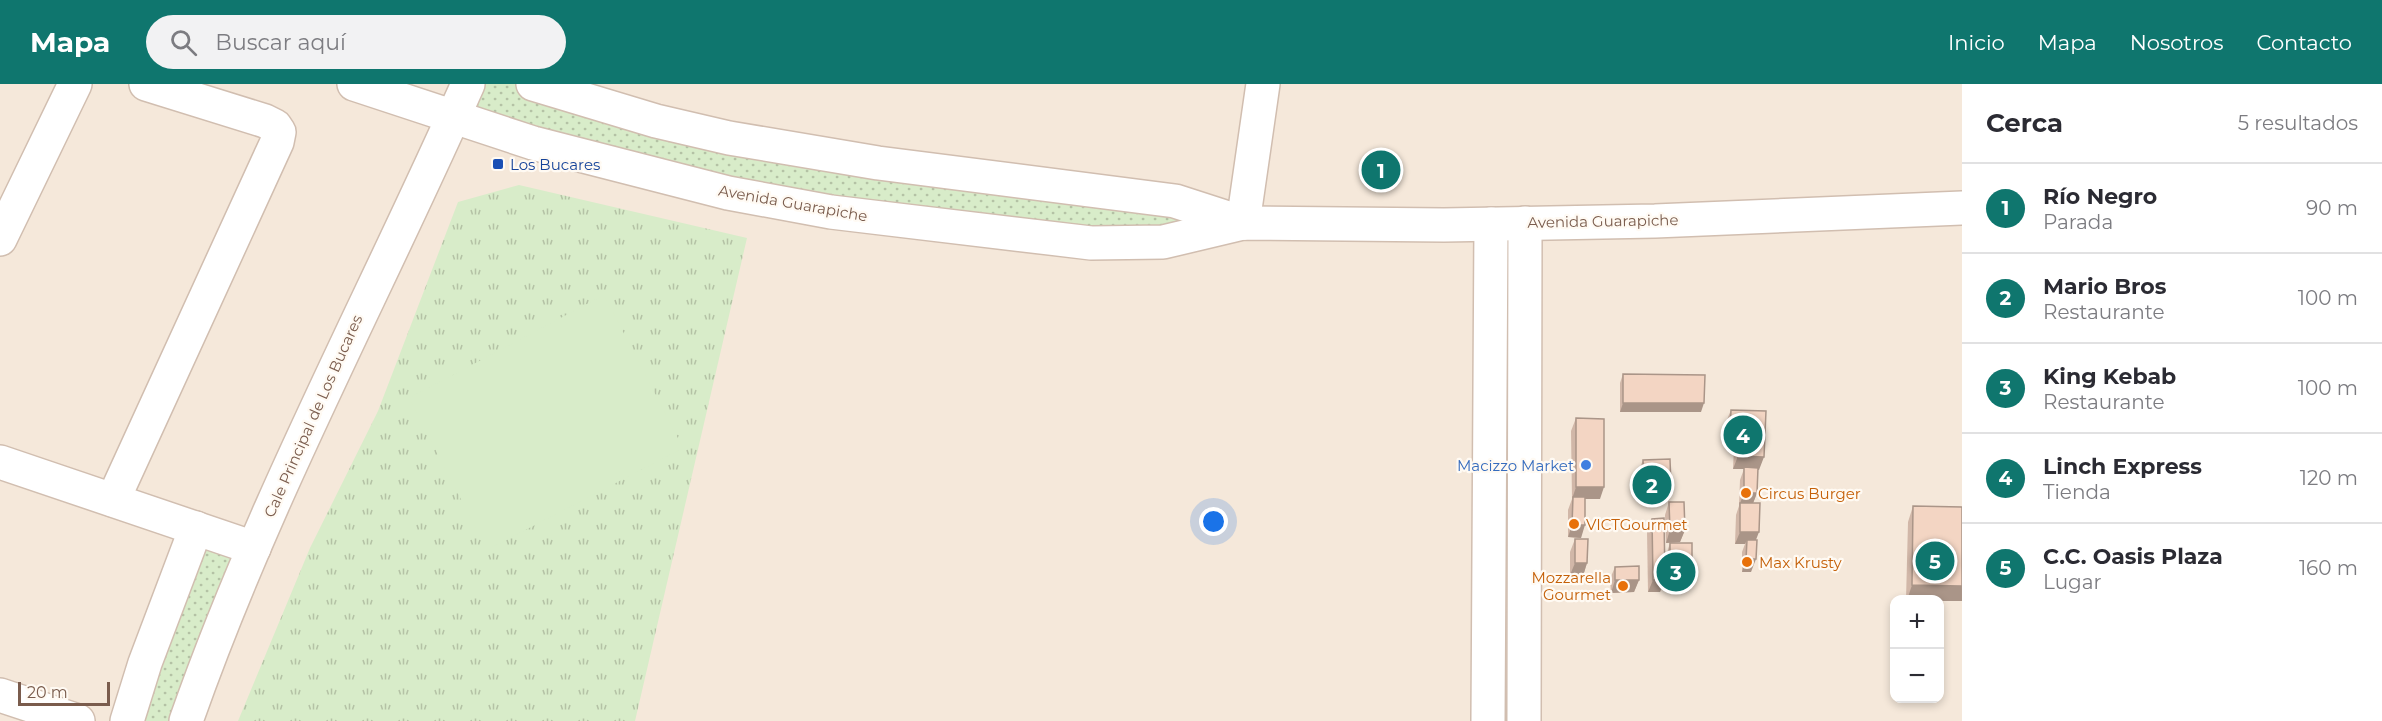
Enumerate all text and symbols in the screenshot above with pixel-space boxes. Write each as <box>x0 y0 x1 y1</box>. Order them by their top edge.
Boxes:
search box <box>146 15 566 69</box>
text: Mapa <box>30 25 110 59</box>
icon: search <box>167 26 200 59</box>
text: Buscar aquí <box>215 29 346 56</box>
text: Inicio <box>1948 30 2005 55</box>
text: Mapa <box>2038 30 2097 55</box>
text: Nosotros <box>2130 30 2223 55</box>
text: Contacto <box>2256 30 2352 55</box>
text: Cerca <box>1986 107 2063 139</box>
text: 5 resultados <box>2238 111 2358 135</box>
pin: 1 <box>1362 148 1400 193</box>
place label: Los Bucares <box>510 155 600 174</box>
marker: Los Bucares <box>491 157 505 171</box>
street label: Avenida Guarapiche <box>717 181 869 225</box>
text: Río Negro <box>2043 183 2157 210</box>
text: 1 <box>2002 196 2009 220</box>
text: 90 m <box>2306 196 2358 220</box>
street label: Avenida Guarapiche <box>1527 210 1679 232</box>
text: Parada <box>2043 210 2113 234</box>
text: Mario Bros <box>2043 273 2166 300</box>
text: 2 <box>2000 286 2011 310</box>
text: 100 m <box>2298 286 2358 310</box>
text: Restaurante <box>2043 300 2165 324</box>
street label: Cale Principal de Los Bucares <box>260 312 366 520</box>
text: King Kebab <box>2043 363 2176 390</box>
text: 3 <box>2000 376 2011 400</box>
text: 100 m <box>2298 376 2358 400</box>
text: Restaurante <box>2043 390 2165 414</box>
pin: 4 <box>1724 412 1762 458</box>
text: Linch Express <box>2043 453 2202 480</box>
place label: Macizzo Market <box>1457 456 1574 475</box>
marker: Macizzo Market <box>1579 458 1593 472</box>
pin: 2 <box>1632 462 1672 508</box>
text: 4 <box>1999 466 2012 490</box>
text: 120 m <box>2300 466 2358 490</box>
text: Tienda <box>2043 480 2111 504</box>
place label: Circus Burger <box>1758 484 1861 503</box>
marker: Circus Burger <box>1739 486 1753 500</box>
your location <box>1199 507 1228 536</box>
place label: VICTGourmet <box>1586 515 1688 534</box>
marker: VICTGourmet <box>1567 517 1581 531</box>
pin: 5 <box>1916 538 1954 584</box>
text: C.C. Oasis Plaza <box>2043 543 2223 570</box>
pin: 3 <box>1656 550 1696 594</box>
place label: Max Krusty <box>1759 553 1843 572</box>
marker: Max Krusty <box>1740 555 1754 569</box>
text: 5 <box>2000 556 2011 580</box>
text: 160 m <box>2299 556 2358 580</box>
place label: Mozzarella Gourmet <box>1531 568 1611 604</box>
text: Lugar <box>2043 570 2102 594</box>
marker: Mozzarella Gourmet <box>1616 579 1630 593</box>
map controls <box>1890 595 1944 703</box>
button: + <box>1890 595 1944 649</box>
button: − <box>1890 649 1944 703</box>
scale bar <box>18 679 110 706</box>
text: 20 m <box>27 683 68 702</box>

